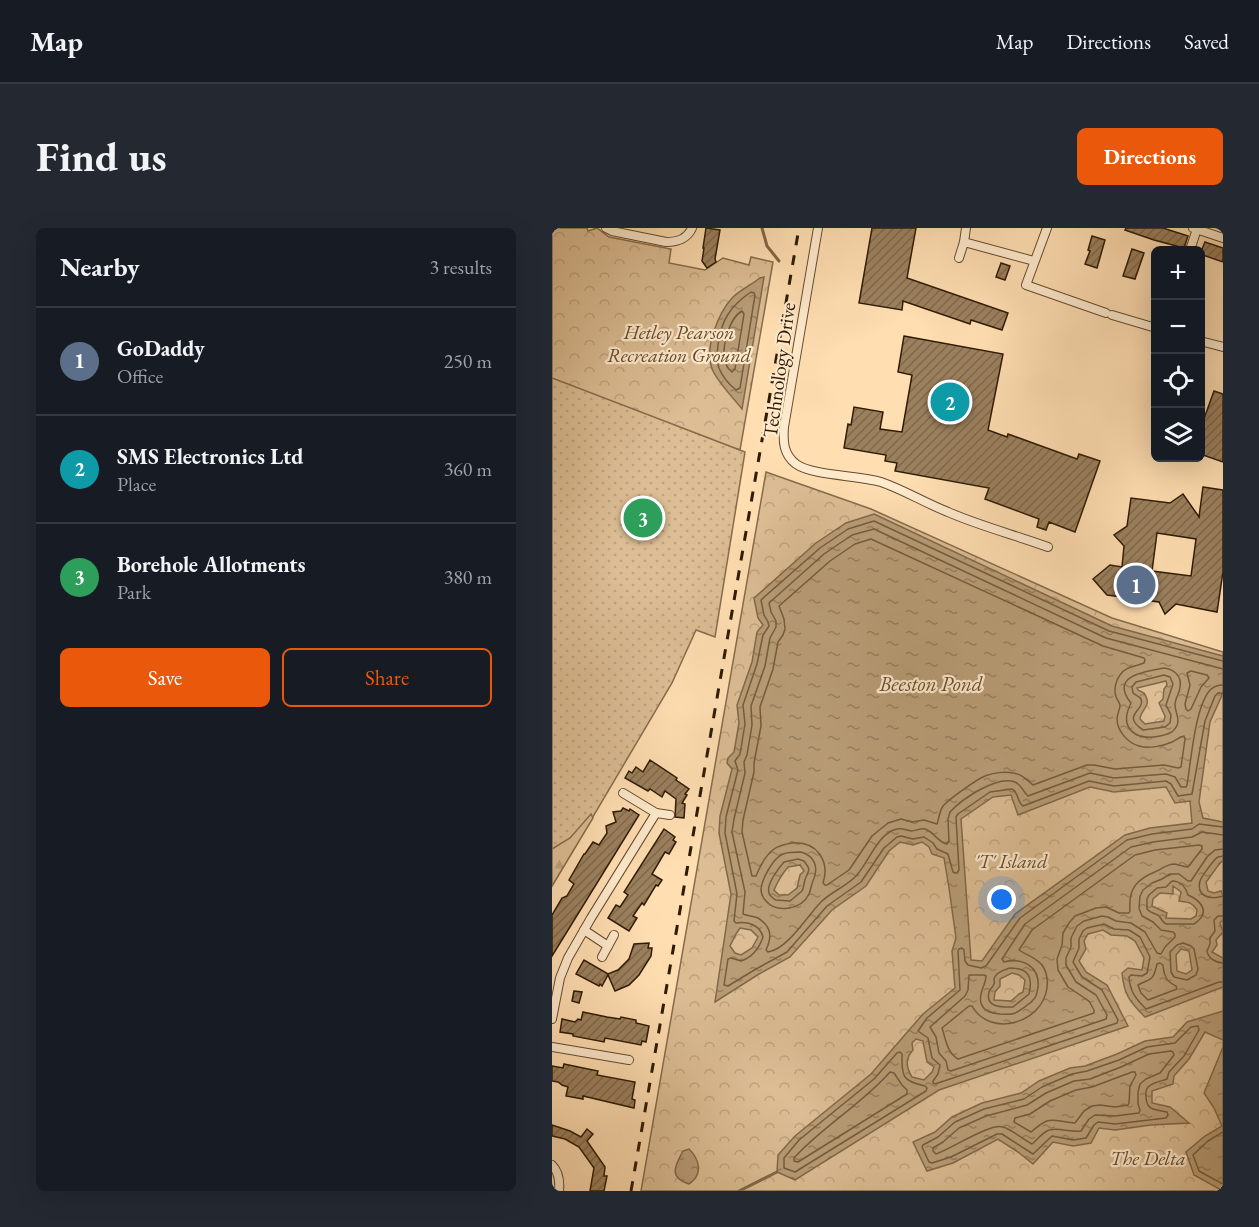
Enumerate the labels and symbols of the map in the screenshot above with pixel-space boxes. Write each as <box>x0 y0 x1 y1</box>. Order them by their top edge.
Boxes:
street label: Technology Drive <box>757 300 801 439</box>
park label: Hetley Pearson Recreation Ground <box>607 319 752 368</box>
pin: 2 <box>930 380 970 424</box>
pin: 3 <box>624 496 662 540</box>
pin: 1 <box>1116 562 1156 608</box>
water label: Beeston Pond <box>878 670 983 697</box>
park label: 'T' Island <box>975 848 1048 874</box>
your location <box>987 885 1016 914</box>
park label: The Delta <box>1110 1145 1186 1171</box>

